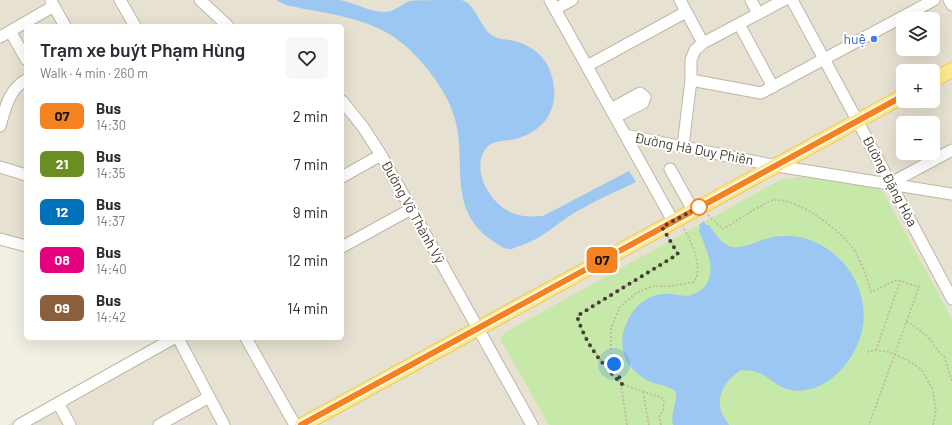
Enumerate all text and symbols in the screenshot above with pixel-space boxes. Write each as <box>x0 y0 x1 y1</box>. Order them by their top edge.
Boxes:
map controls <box>896 12 940 160</box>
button: layers <box>896 12 940 56</box>
place label: huệ <box>843 30 866 47</box>
marker: huệ <box>869 34 879 44</box>
button: heart <box>286 37 328 79</box>
text: Trạm xe buýt Phạm Hùng <box>40 38 245 61</box>
button: + <box>896 64 940 108</box>
text: Walk · 4 min · 260 m <box>40 65 148 81</box>
text: Bus <box>96 99 121 117</box>
text: 07 <box>55 107 69 124</box>
text: 2 min <box>293 107 328 125</box>
button: − <box>896 116 940 160</box>
text: 14:30 <box>96 117 126 133</box>
street label: Đường Hà Duy Phiên <box>633 129 755 168</box>
street label: Đường Đặng Hòa <box>859 132 922 229</box>
text: Bus <box>96 147 121 165</box>
text: 21 <box>56 155 68 172</box>
text: 7 min <box>294 155 328 173</box>
street label: Đường Võ Thành Vỹ <box>378 157 449 267</box>
text: 14:35 <box>96 165 126 181</box>
text: Bus <box>96 195 121 213</box>
unlabelled marker <box>690 198 708 216</box>
text: 12 <box>56 203 68 220</box>
text: 9 min <box>293 203 328 221</box>
text: 14:37 <box>96 213 125 229</box>
text: Bus <box>96 243 121 261</box>
line badge: 07 <box>584 247 620 273</box>
text: 08 <box>54 251 70 268</box>
text: 12 min <box>287 251 328 269</box>
text: 07 <box>595 251 609 268</box>
text: 14:40 <box>96 261 127 277</box>
text: Bus <box>96 291 121 309</box>
text: 09 <box>54 299 70 316</box>
text: 14 min <box>287 299 328 317</box>
text: 14:42 <box>96 309 126 325</box>
your location <box>604 354 624 374</box>

